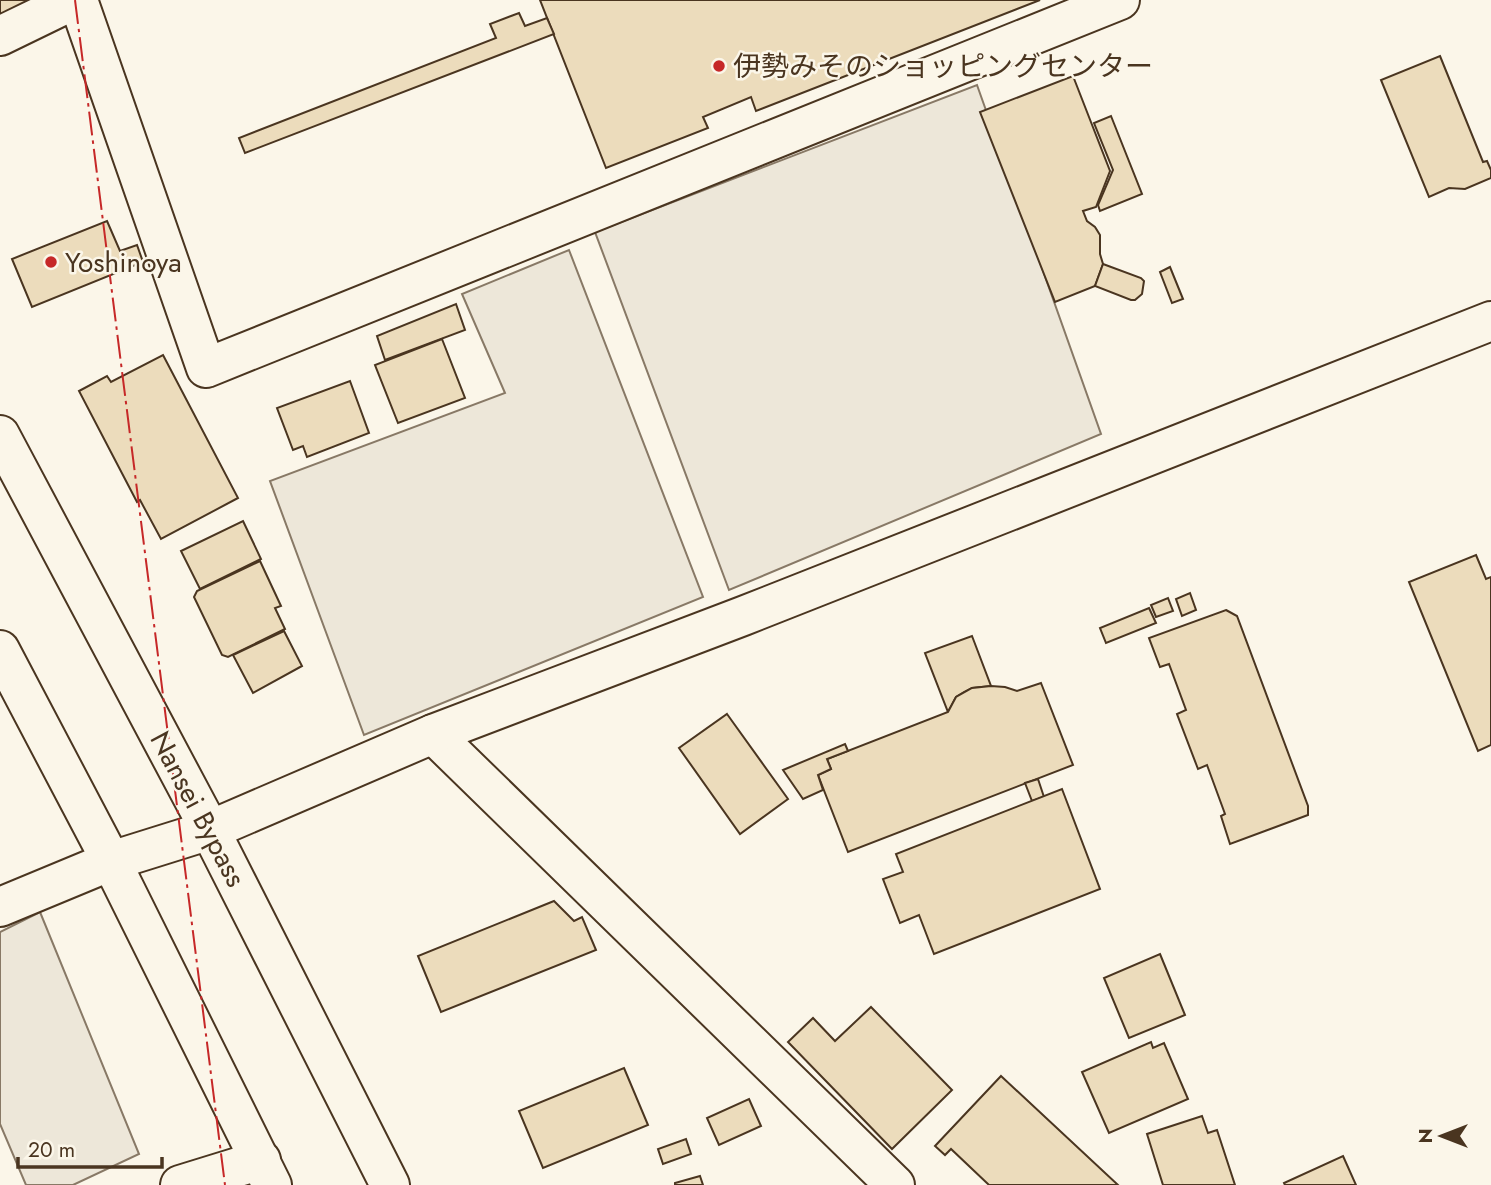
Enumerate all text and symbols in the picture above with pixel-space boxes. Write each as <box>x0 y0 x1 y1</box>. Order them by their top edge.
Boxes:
place label: 伊勢みそのショッピングセンター <box>733 46 1153 87</box>
marker: 伊勢みそのショッピングセンター <box>711 58 727 74</box>
place label: Yoshinoya <box>65 242 182 283</box>
marker: Yoshinoya <box>43 254 59 270</box>
street label: Nansei Bypass <box>140 724 256 894</box>
north arrow <box>1407 1101 1477 1171</box>
scale bar <box>18 1126 161 1170</box>
text: N <box>1412 1128 1439 1144</box>
text: 20 m <box>28 1135 75 1165</box>

